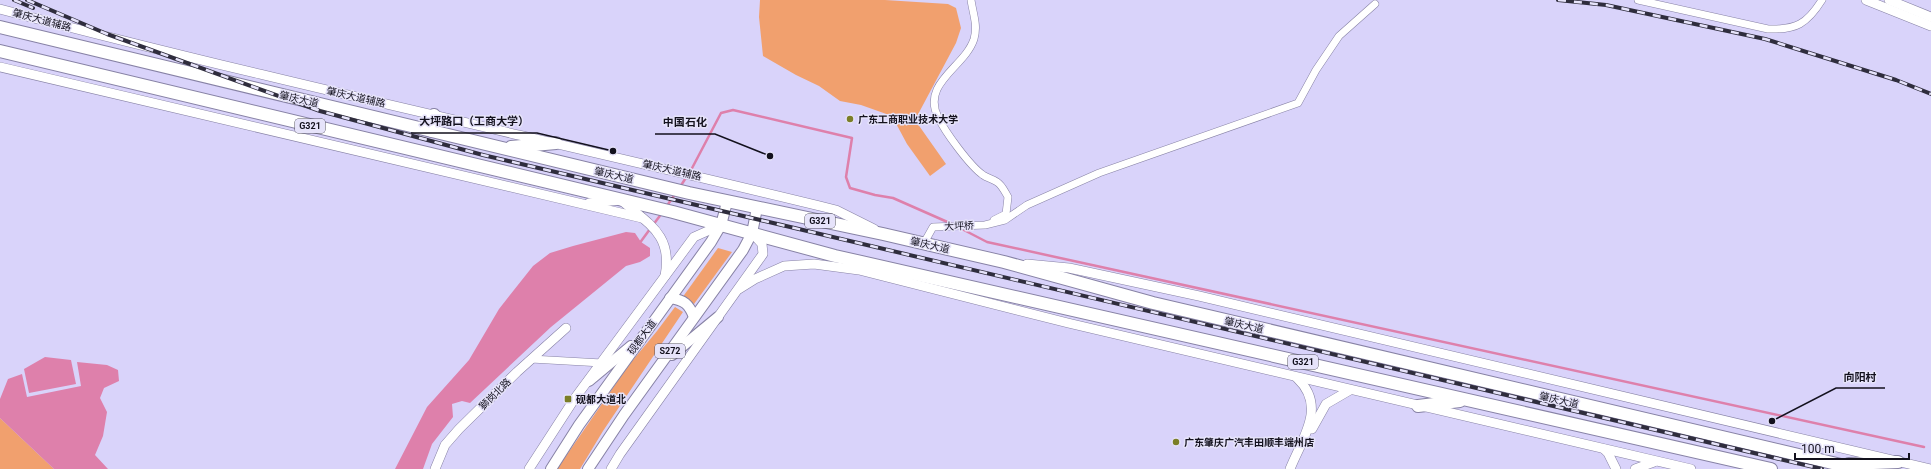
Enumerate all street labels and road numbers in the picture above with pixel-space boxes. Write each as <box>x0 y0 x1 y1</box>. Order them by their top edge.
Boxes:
street label: 肇庆大道辅路 <box>12 7 72 33</box>
street label: 肇庆大道辅路 <box>326 85 386 109</box>
street label: 肇庆大道 <box>278 89 320 109</box>
road number: G321 <box>295 119 325 133</box>
street label: 肇庆大道辅路 <box>642 158 702 182</box>
street label: 肇庆大道 <box>593 165 635 185</box>
road number: G321 <box>805 214 835 228</box>
street label: 大坪桥 <box>944 220 974 232</box>
street label: 肇庆大道 <box>909 235 951 255</box>
street label: 肇庆大道 <box>1223 315 1265 335</box>
street label: 砚都大道 <box>626 318 658 356</box>
road number: S272 <box>655 344 685 358</box>
road number: G321 <box>1288 355 1318 369</box>
street label: 獅岗北路 <box>477 376 513 412</box>
street label: 肇庆大道 <box>1538 390 1580 410</box>

